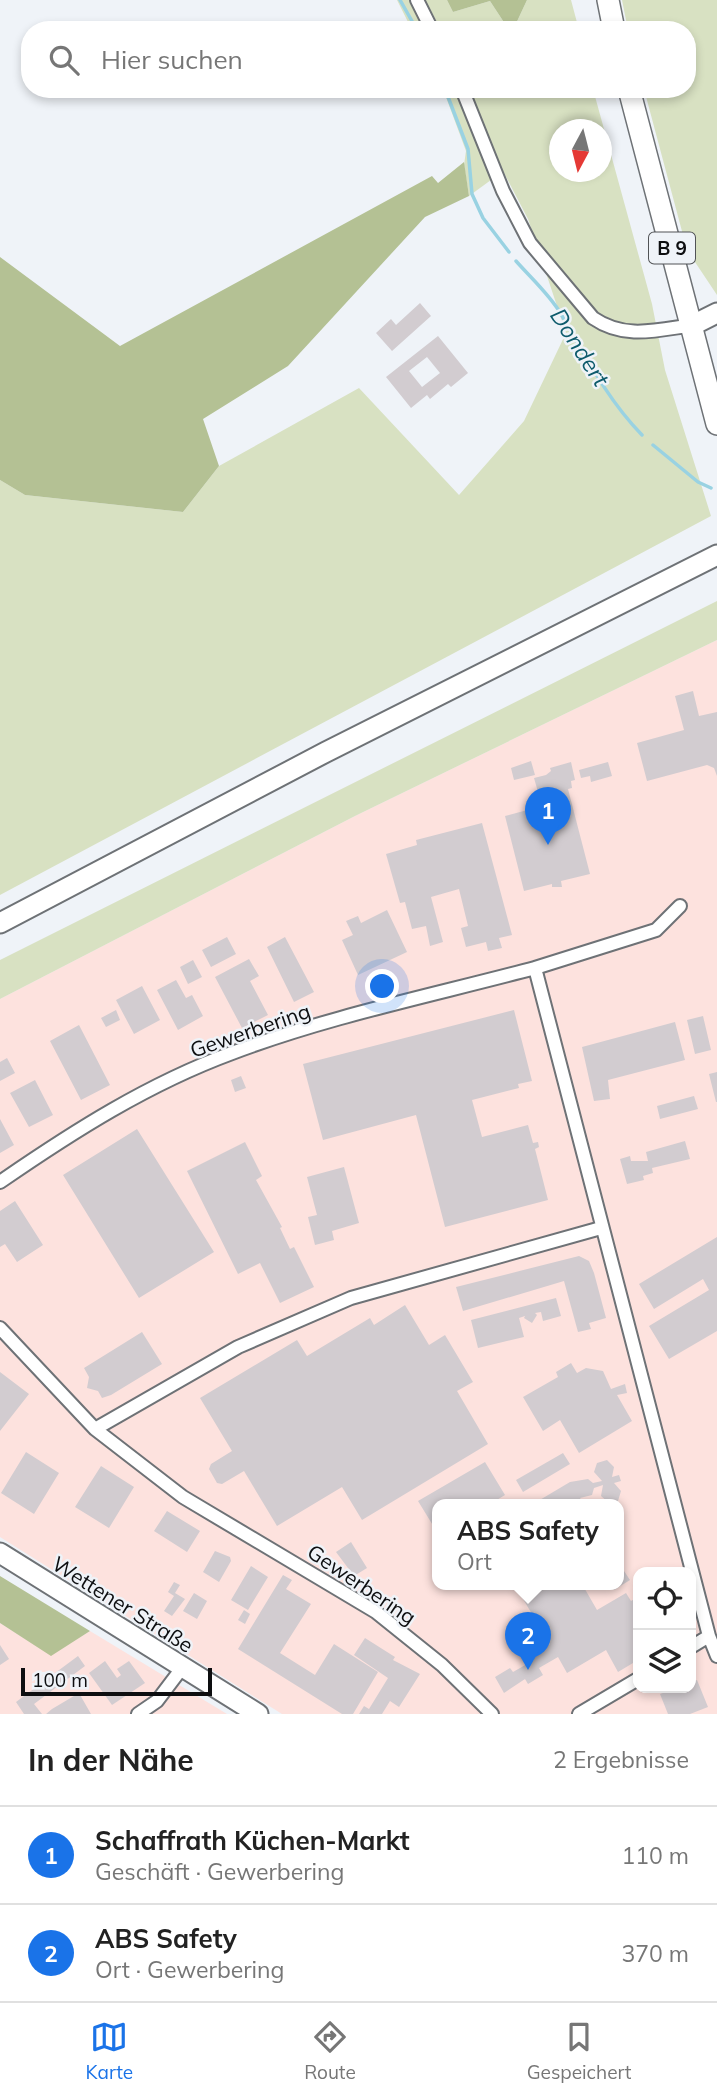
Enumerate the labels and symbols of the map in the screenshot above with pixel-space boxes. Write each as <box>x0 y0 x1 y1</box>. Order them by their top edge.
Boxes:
north arrow <box>549 119 612 182</box>
road number: B 9 <box>649 232 695 264</box>
water label: Dondert <box>544 303 616 392</box>
pin: 1 <box>525 787 571 845</box>
your location <box>365 969 399 1003</box>
street label: Gewerbering <box>186 997 314 1063</box>
street label: Gewerbering <box>303 1538 421 1630</box>
street label: Wettener Straße <box>48 1550 198 1658</box>
pin: 2 <box>505 1612 551 1670</box>
scale bar <box>21 1665 212 1697</box>

